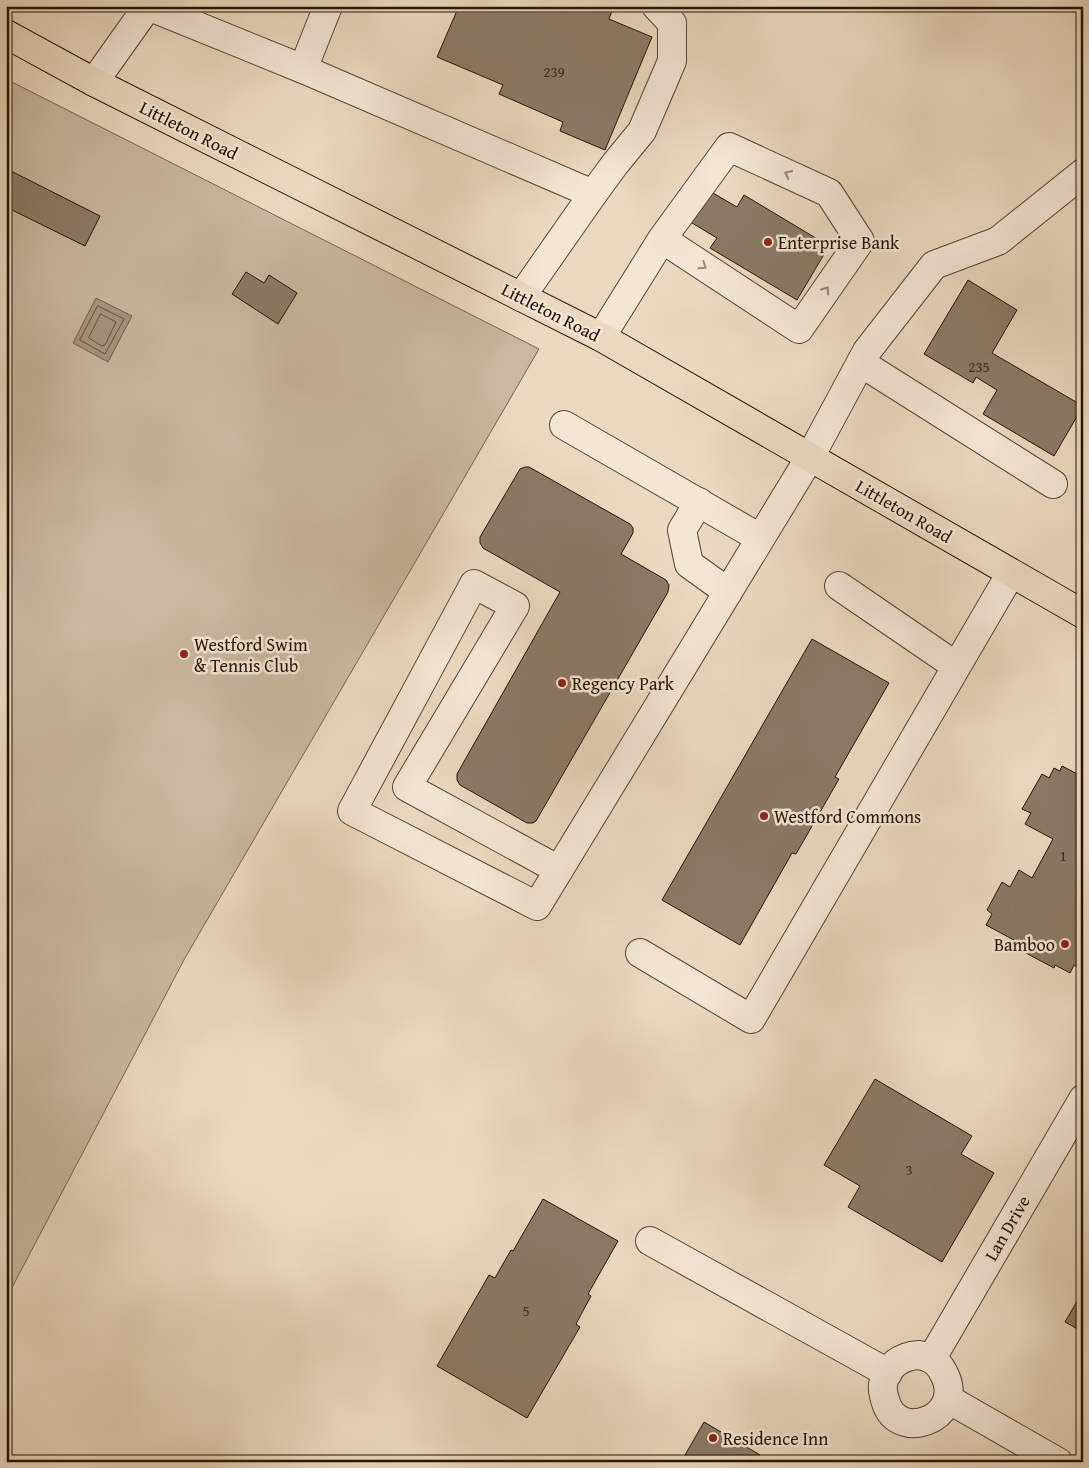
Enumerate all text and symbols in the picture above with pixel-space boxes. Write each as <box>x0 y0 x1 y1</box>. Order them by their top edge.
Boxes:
house number: 239 <box>543 61 565 82</box>
street label: Littleton Road <box>135 94 243 167</box>
one-way arrow <box>784 170 793 180</box>
place label: Enterprise Bank <box>778 229 900 256</box>
marker: Enterprise Bank <box>762 236 774 248</box>
one-way arrow <box>697 260 707 269</box>
street label: Littleton Road <box>497 276 605 349</box>
one-way arrow <box>820 286 829 296</box>
house number: 235 <box>968 356 990 377</box>
street label: Littleton Road <box>851 472 958 550</box>
place label: Westford Swim & Tennis Club <box>194 631 308 679</box>
marker: Westford Swim & Tennis Club <box>178 648 190 660</box>
place label: Regency Park <box>572 670 675 697</box>
marker: Regency Park <box>556 677 568 689</box>
place label: Westford Commons <box>774 803 921 830</box>
marker: Westford Commons <box>758 810 770 822</box>
house number: 1 <box>1059 845 1067 866</box>
place label: Bamboo <box>994 931 1055 958</box>
marker: Bamboo <box>1059 938 1071 950</box>
house number: 3 <box>905 1159 913 1180</box>
street label: Lan Drive <box>977 1190 1037 1266</box>
house number: 5 <box>522 1300 530 1321</box>
place label: Residence Inn <box>723 1425 828 1452</box>
marker: Residence Inn <box>707 1432 719 1444</box>

